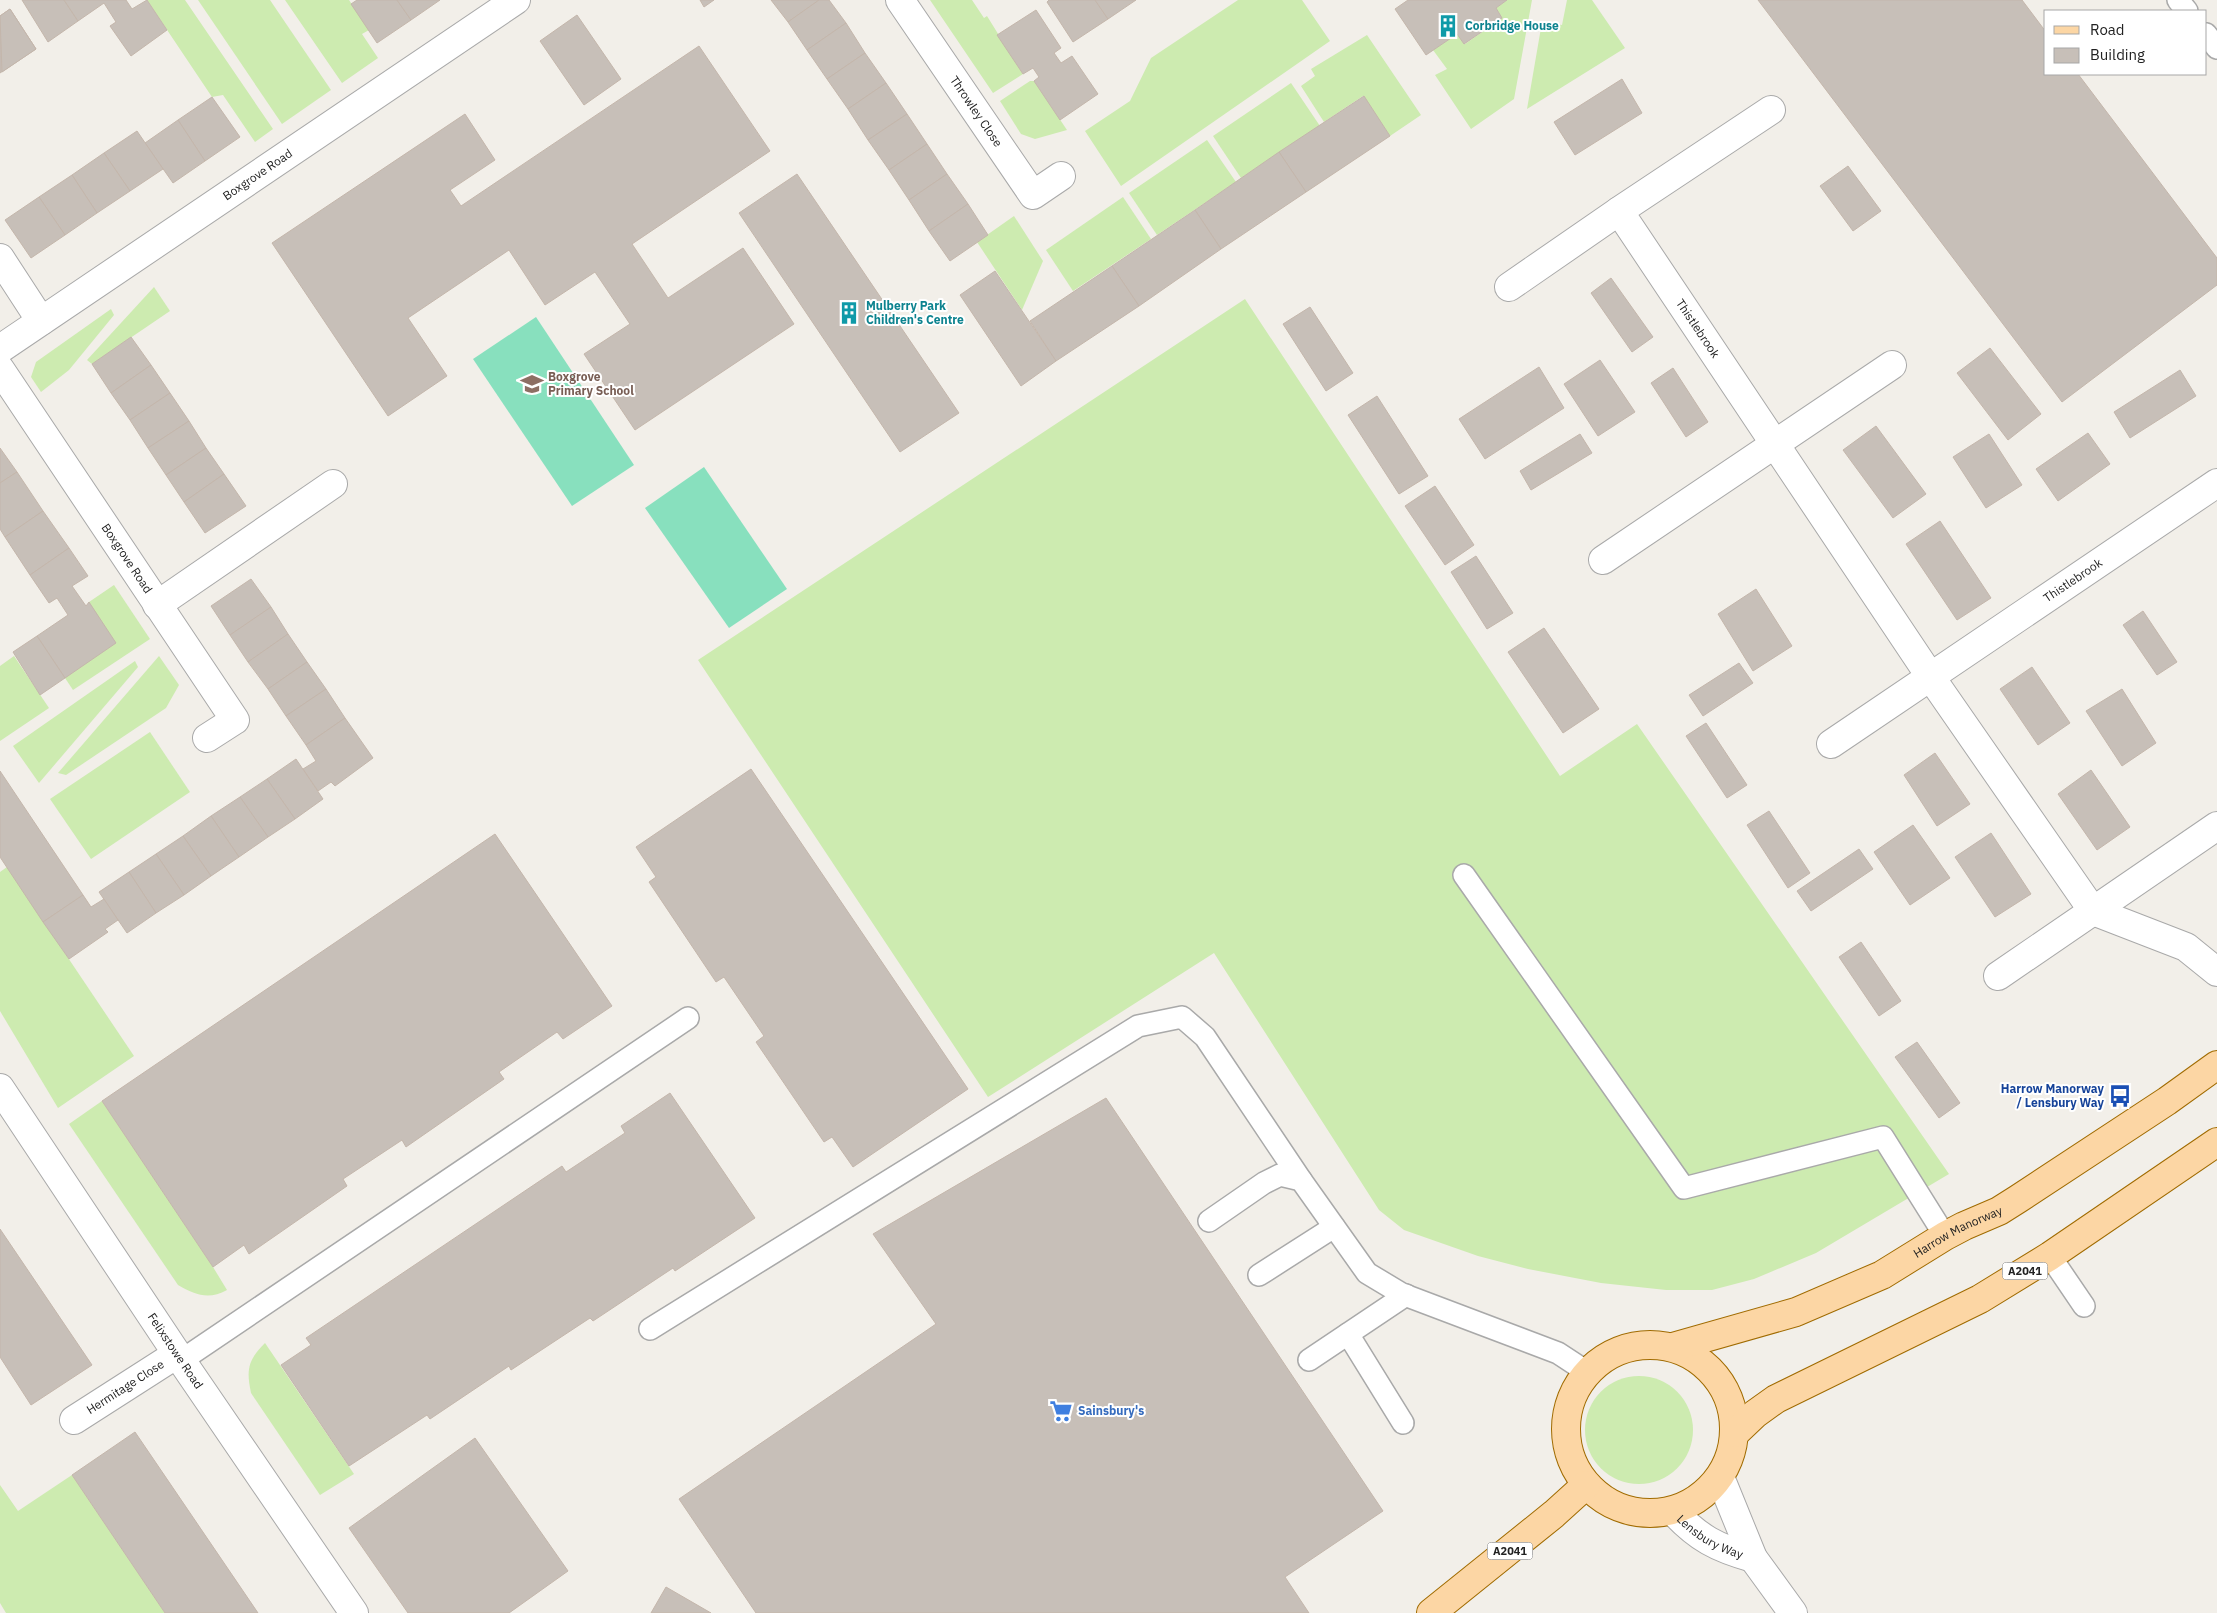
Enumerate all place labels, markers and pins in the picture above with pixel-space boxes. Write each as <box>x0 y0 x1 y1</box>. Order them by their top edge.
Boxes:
building icon: Corbridge House <box>1435 13 1461 39</box>
place label: Corbridge House <box>1465 18 1559 33</box>
place label: Mulberry Park Children's Centre <box>866 298 964 327</box>
building icon: Mulberry Park Children's Centre <box>836 300 862 326</box>
place label: Boxgrove Primary School <box>548 369 634 398</box>
school or university icon: Boxgrove Primary School <box>519 371 545 397</box>
place label: Harrow Manorway / Lensbury Way <box>2001 1081 2105 1110</box>
bus stop icon: Harrow Manorway / Lensbury Way <box>2107 1083 2133 1109</box>
supermarket icon: Sainsbury's <box>1048 1398 1074 1424</box>
place label: Sainsbury's <box>1078 1403 1144 1418</box>

